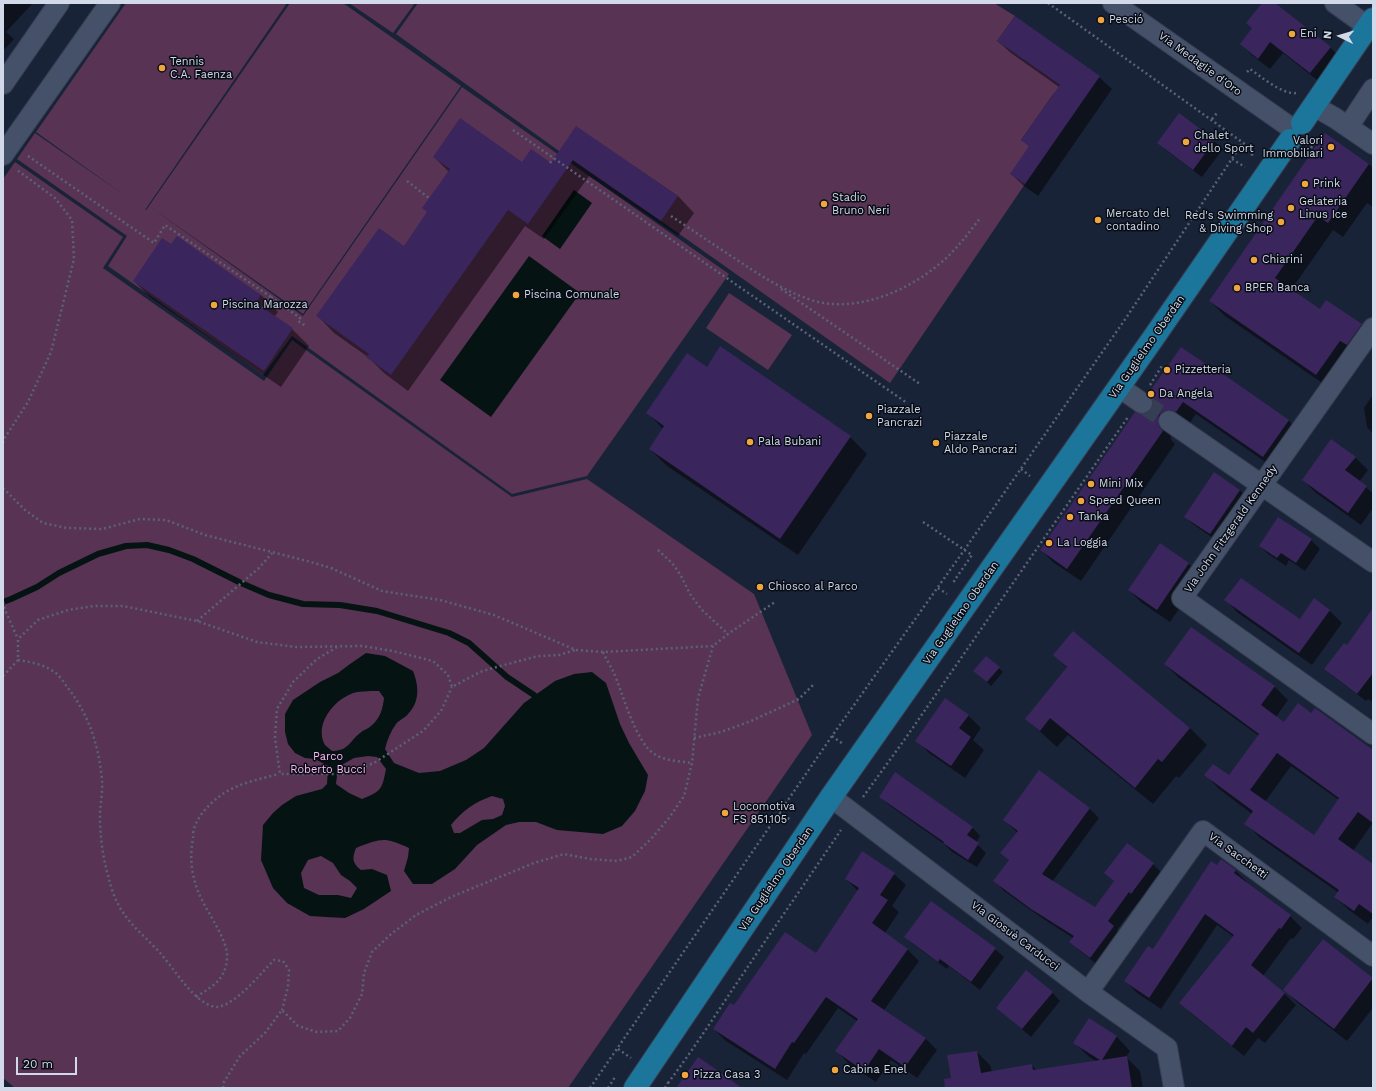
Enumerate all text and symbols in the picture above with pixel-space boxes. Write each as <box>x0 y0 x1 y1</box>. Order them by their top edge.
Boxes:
place label: Pesció <box>1109 13 1143 27</box>
marker: Pesció <box>1096 15 1106 25</box>
north arrow <box>1320 16 1360 56</box>
place label: Eni <box>1300 27 1317 41</box>
street label: Via Medaglie d'Oro <box>1156 29 1244 99</box>
marker: Eni <box>1287 29 1297 39</box>
text: N <box>1321 30 1334 40</box>
place label: Tennis C.A. Faenza <box>170 55 232 81</box>
marker: Tennis C.A. Faenza <box>157 63 167 73</box>
place label: Chalet dello Sport <box>1194 129 1254 155</box>
place label: Valori Immobiliari <box>1262 134 1323 160</box>
marker: Chalet dello Sport <box>1181 137 1191 147</box>
marker: Valori Immobiliari <box>1326 142 1336 152</box>
place label: Prink <box>1313 177 1340 191</box>
marker: Prink <box>1300 179 1310 189</box>
place label: Stadio Bruno Neri <box>832 191 889 217</box>
place label: Gelateria Linus Ice <box>1299 195 1347 221</box>
marker: Stadio Bruno Neri <box>819 199 829 209</box>
marker: Gelateria Linus Ice <box>1286 203 1296 213</box>
place label: Mercato del contadino <box>1106 207 1170 233</box>
place label: Red's Swimming & Diving Shop <box>1185 209 1273 235</box>
marker: Mercato del contadino <box>1093 215 1103 225</box>
marker: Red's Swimming & Diving Shop <box>1276 217 1286 227</box>
place label: Chiarini <box>1262 253 1303 267</box>
marker: Chiarini <box>1249 255 1259 265</box>
place label: BPER Banca <box>1245 281 1310 295</box>
marker: BPER Banca <box>1232 283 1242 293</box>
place label: Piscina Comunale <box>524 288 619 302</box>
marker: Piscina Comunale <box>511 290 521 300</box>
street label: Via Guglielmo Oberdan <box>1106 293 1188 401</box>
place label: Piscina Marozza <box>222 298 308 312</box>
marker: Piscina Marozza <box>209 300 219 310</box>
place label: Pizzetteria <box>1175 363 1231 377</box>
marker: Pizzetteria <box>1162 365 1172 375</box>
place label: Da Angela <box>1159 387 1213 401</box>
marker: Da Angela <box>1146 389 1156 399</box>
place label: Piazzale Pancrazi <box>877 403 922 429</box>
marker: Piazzale Pancrazi <box>864 411 874 421</box>
place label: Piazzale Aldo Pancrazi <box>944 430 1017 456</box>
place label: Pala Bubani <box>758 435 821 449</box>
marker: Pala Bubani <box>745 437 755 447</box>
marker: Piazzale Aldo Pancrazi <box>931 438 941 448</box>
street label: Via John Fitzgerald Kennedy <box>1182 463 1280 595</box>
place label: Mini Mix <box>1099 477 1143 491</box>
marker: Mini Mix <box>1086 479 1096 489</box>
place label: Speed Queen <box>1089 494 1161 508</box>
marker: Speed Queen <box>1076 496 1086 506</box>
place label: Tanka <box>1078 510 1109 524</box>
marker: Tanka <box>1065 512 1075 522</box>
place label: La Loggia <box>1057 536 1107 550</box>
marker: La Loggia <box>1044 538 1054 548</box>
street label: Via Guglielmo Oberdan <box>920 559 1002 667</box>
place label: Chiosco al Parco <box>768 580 858 594</box>
marker: Chiosco al Parco <box>755 582 765 592</box>
park label: Parco Roberto Bucci <box>290 750 366 776</box>
place label: Locomotiva FS 851.105 <box>733 800 795 826</box>
marker: Locomotiva FS 851.105 <box>720 808 730 818</box>
street label: Via Guglielmo Oberdan <box>736 824 816 934</box>
street label: Via Sacchetti <box>1206 830 1270 882</box>
street label: Via Giosuè Carducci <box>968 898 1062 974</box>
scale bar <box>18 1049 79 1075</box>
text: 20 m <box>23 1057 53 1071</box>
place label: Cabina Enel <box>843 1063 907 1077</box>
marker: Cabina Enel <box>830 1065 840 1075</box>
place label: Pizza Casa 3 <box>693 1068 760 1082</box>
marker: Pizza Casa 3 <box>680 1070 690 1080</box>

